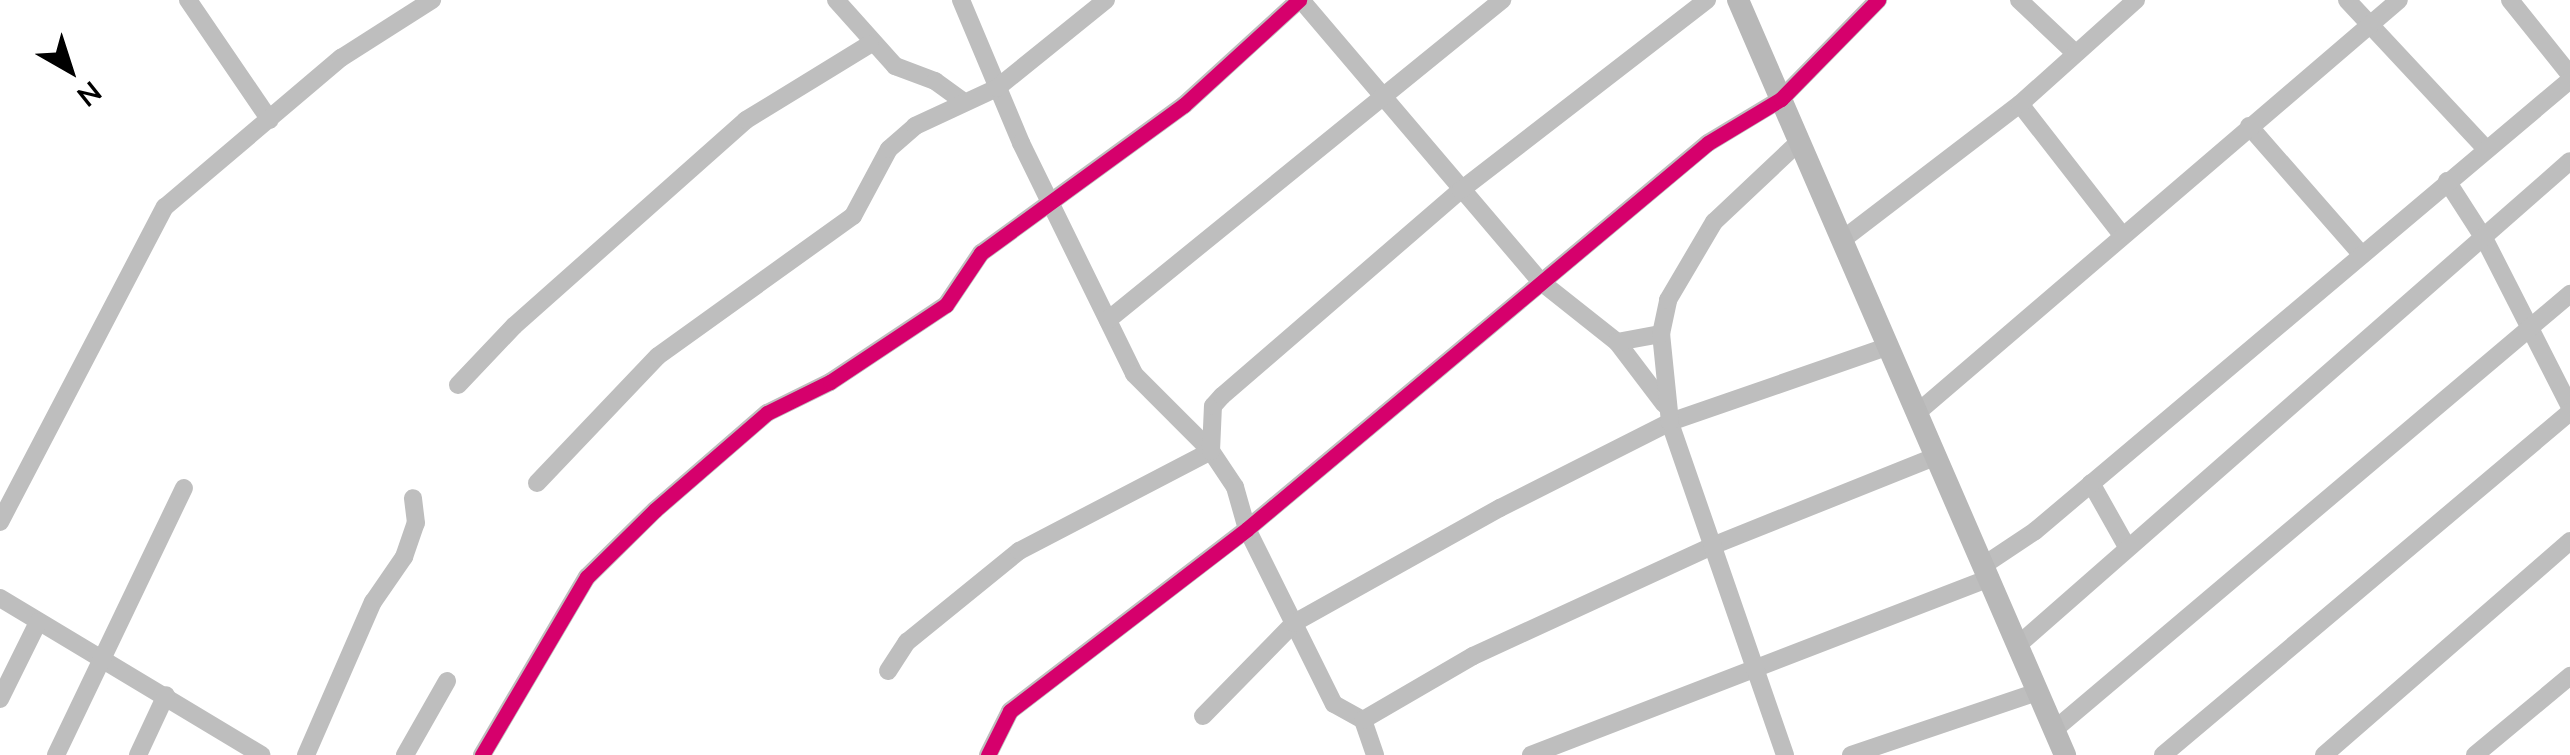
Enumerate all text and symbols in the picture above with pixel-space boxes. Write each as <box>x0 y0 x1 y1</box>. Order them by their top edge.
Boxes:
north arrow <box>20 20 120 120</box>
text: N <box>69 72 109 115</box>

